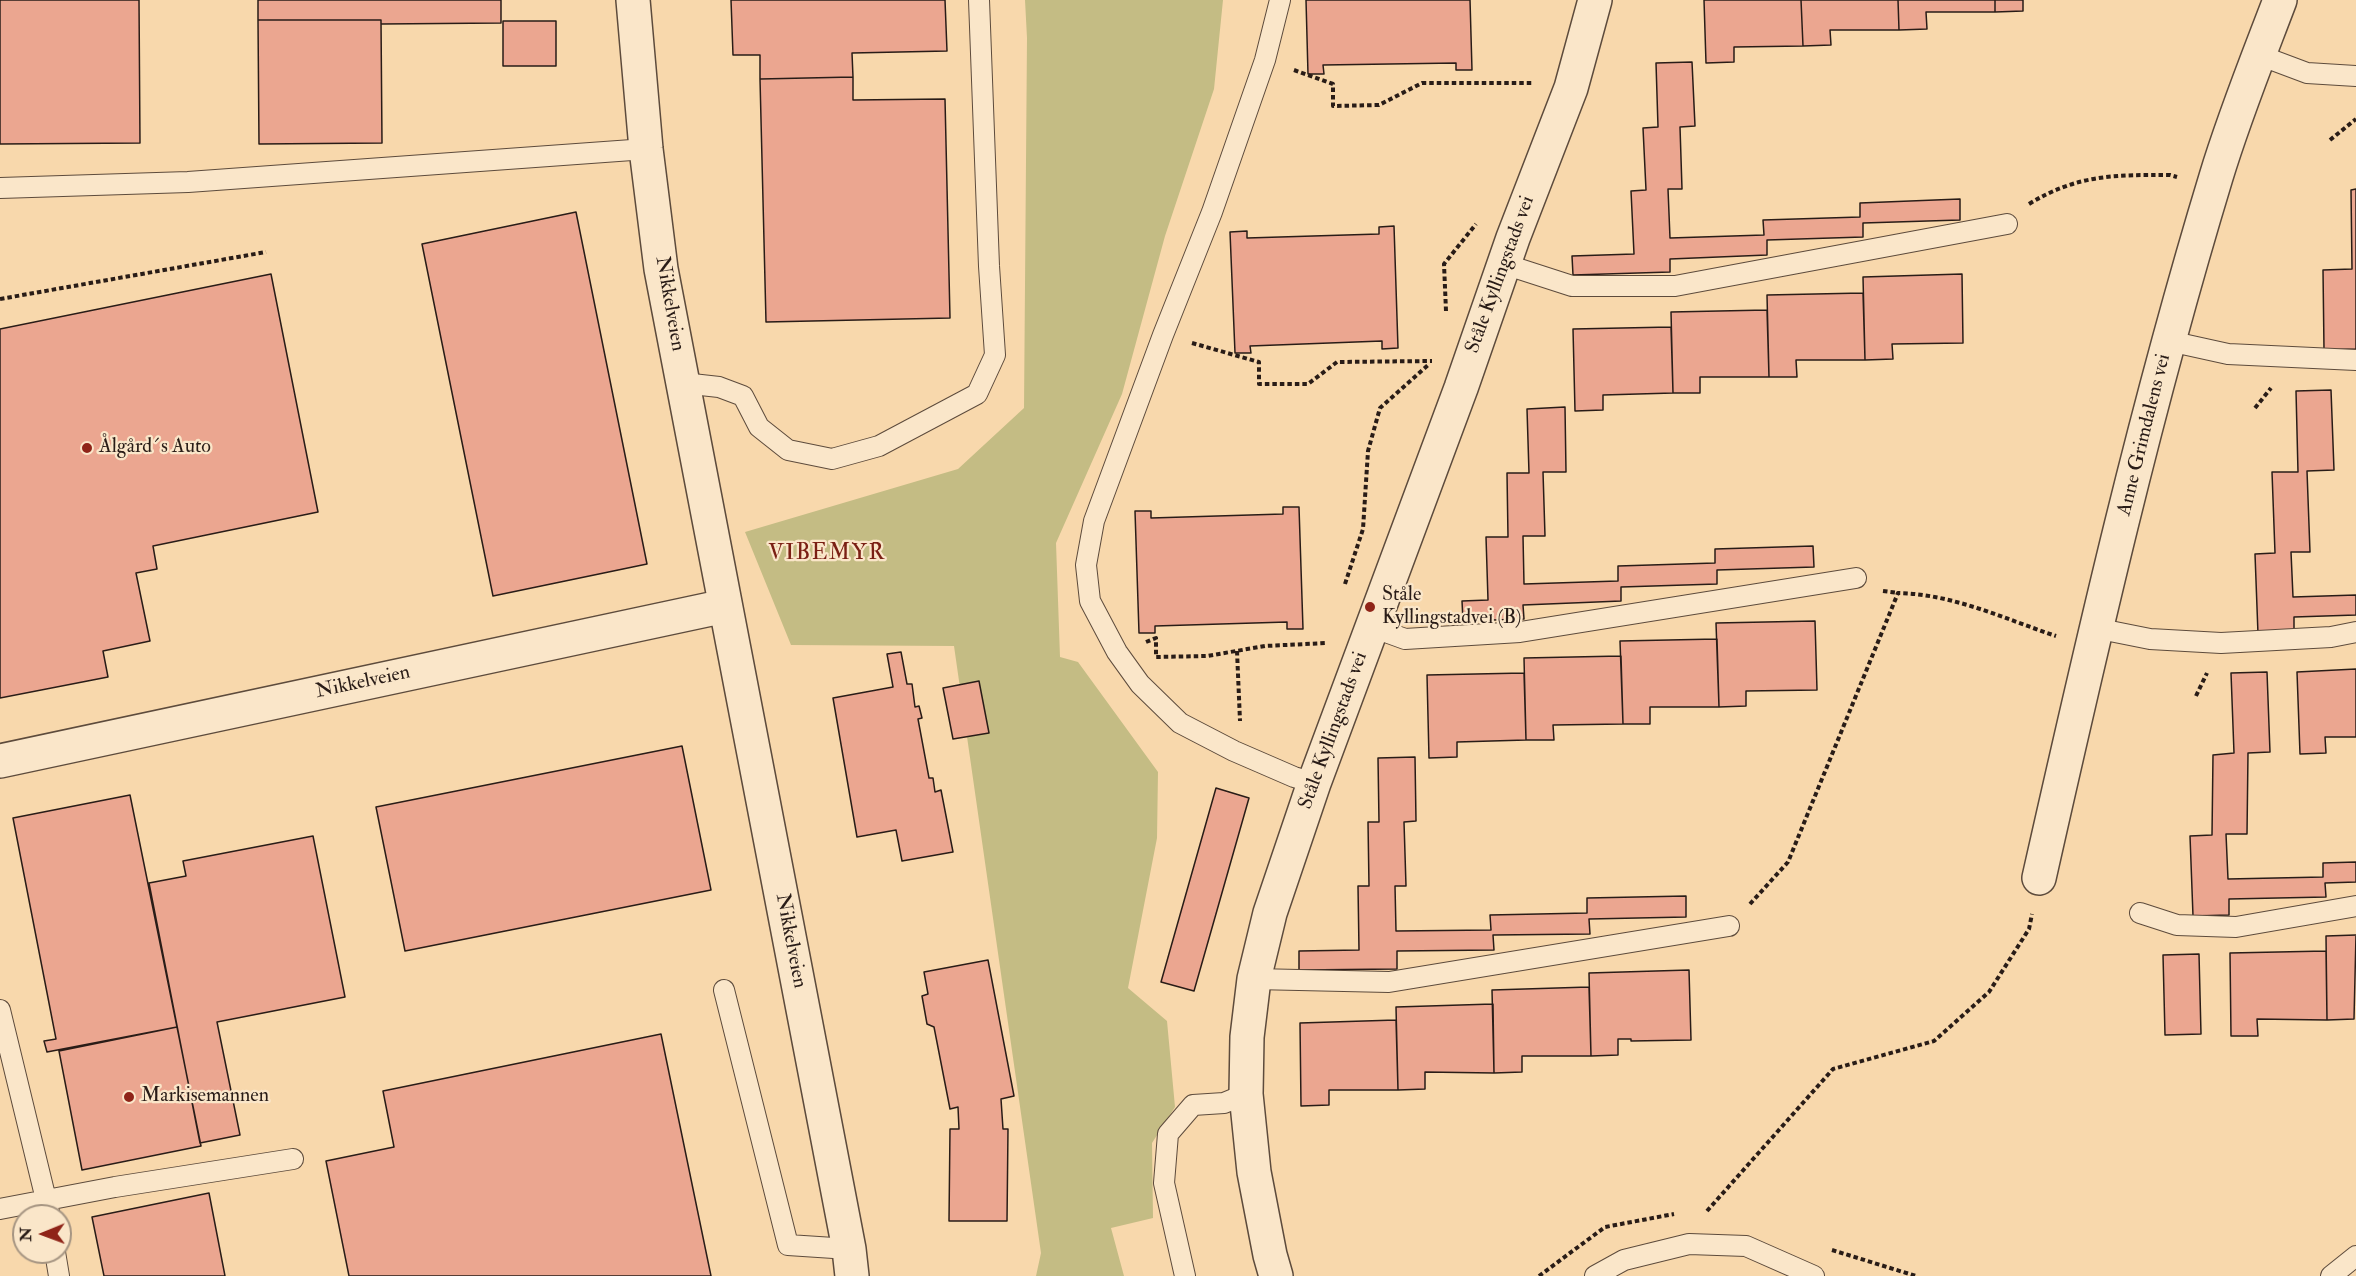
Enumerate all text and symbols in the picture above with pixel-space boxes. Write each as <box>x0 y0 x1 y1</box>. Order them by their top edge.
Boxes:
street label: Ståle Kyllingstads vei <box>1461 193 1541 357</box>
street label: Nikkelveien <box>649 255 689 353</box>
street label: Anne Grimdalens vei <box>2113 352 2177 518</box>
place label: Ålgård´s Auto <box>99 436 211 460</box>
marker: Ålgård´s Auto <box>80 441 94 455</box>
district label: VIBEMYR <box>768 541 886 567</box>
place label: Ståle Kyllingstadvei (B) <box>1382 584 1521 631</box>
marker: Ståle Kyllingstadvei (B) <box>1363 600 1377 614</box>
street label: Ståle Kyllingstads vei <box>1294 649 1374 813</box>
street label: Nikkelveien <box>314 661 412 705</box>
street label: Nikkelveien <box>769 892 811 990</box>
place label: Markisemannen <box>141 1085 269 1109</box>
marker: Markisemannen <box>122 1090 136 1104</box>
north arrow <box>12 1204 72 1264</box>
text: N <box>16 1227 36 1242</box>

